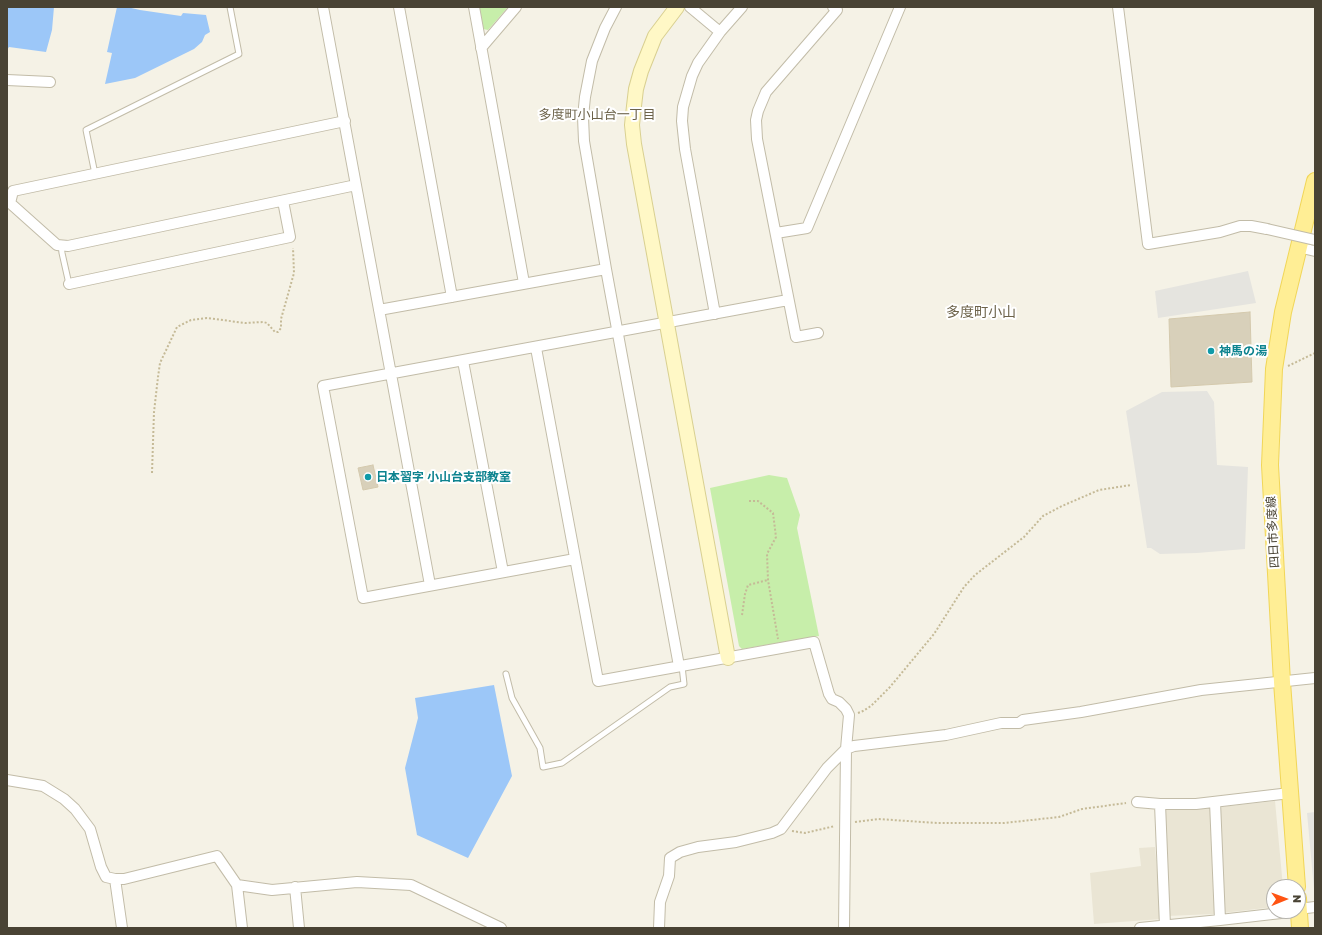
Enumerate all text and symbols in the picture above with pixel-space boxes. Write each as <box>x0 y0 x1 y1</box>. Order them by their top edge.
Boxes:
district label: 多度町小山台一丁目 <box>539 107 655 123</box>
district label: 多度町小山 <box>946 305 1016 321</box>
place label: 神馬の湯 <box>1219 344 1267 358</box>
marker: 神馬の湯 <box>1206 346 1216 356</box>
place label: 日本習字 小山台支部教室 <box>376 470 511 484</box>
marker: 日本習字 小山台支部教室 <box>363 472 373 482</box>
street label: 四日市多度線 <box>1264 496 1282 568</box>
north arrow <box>1266 879 1306 919</box>
text: N <box>1291 894 1304 903</box>

